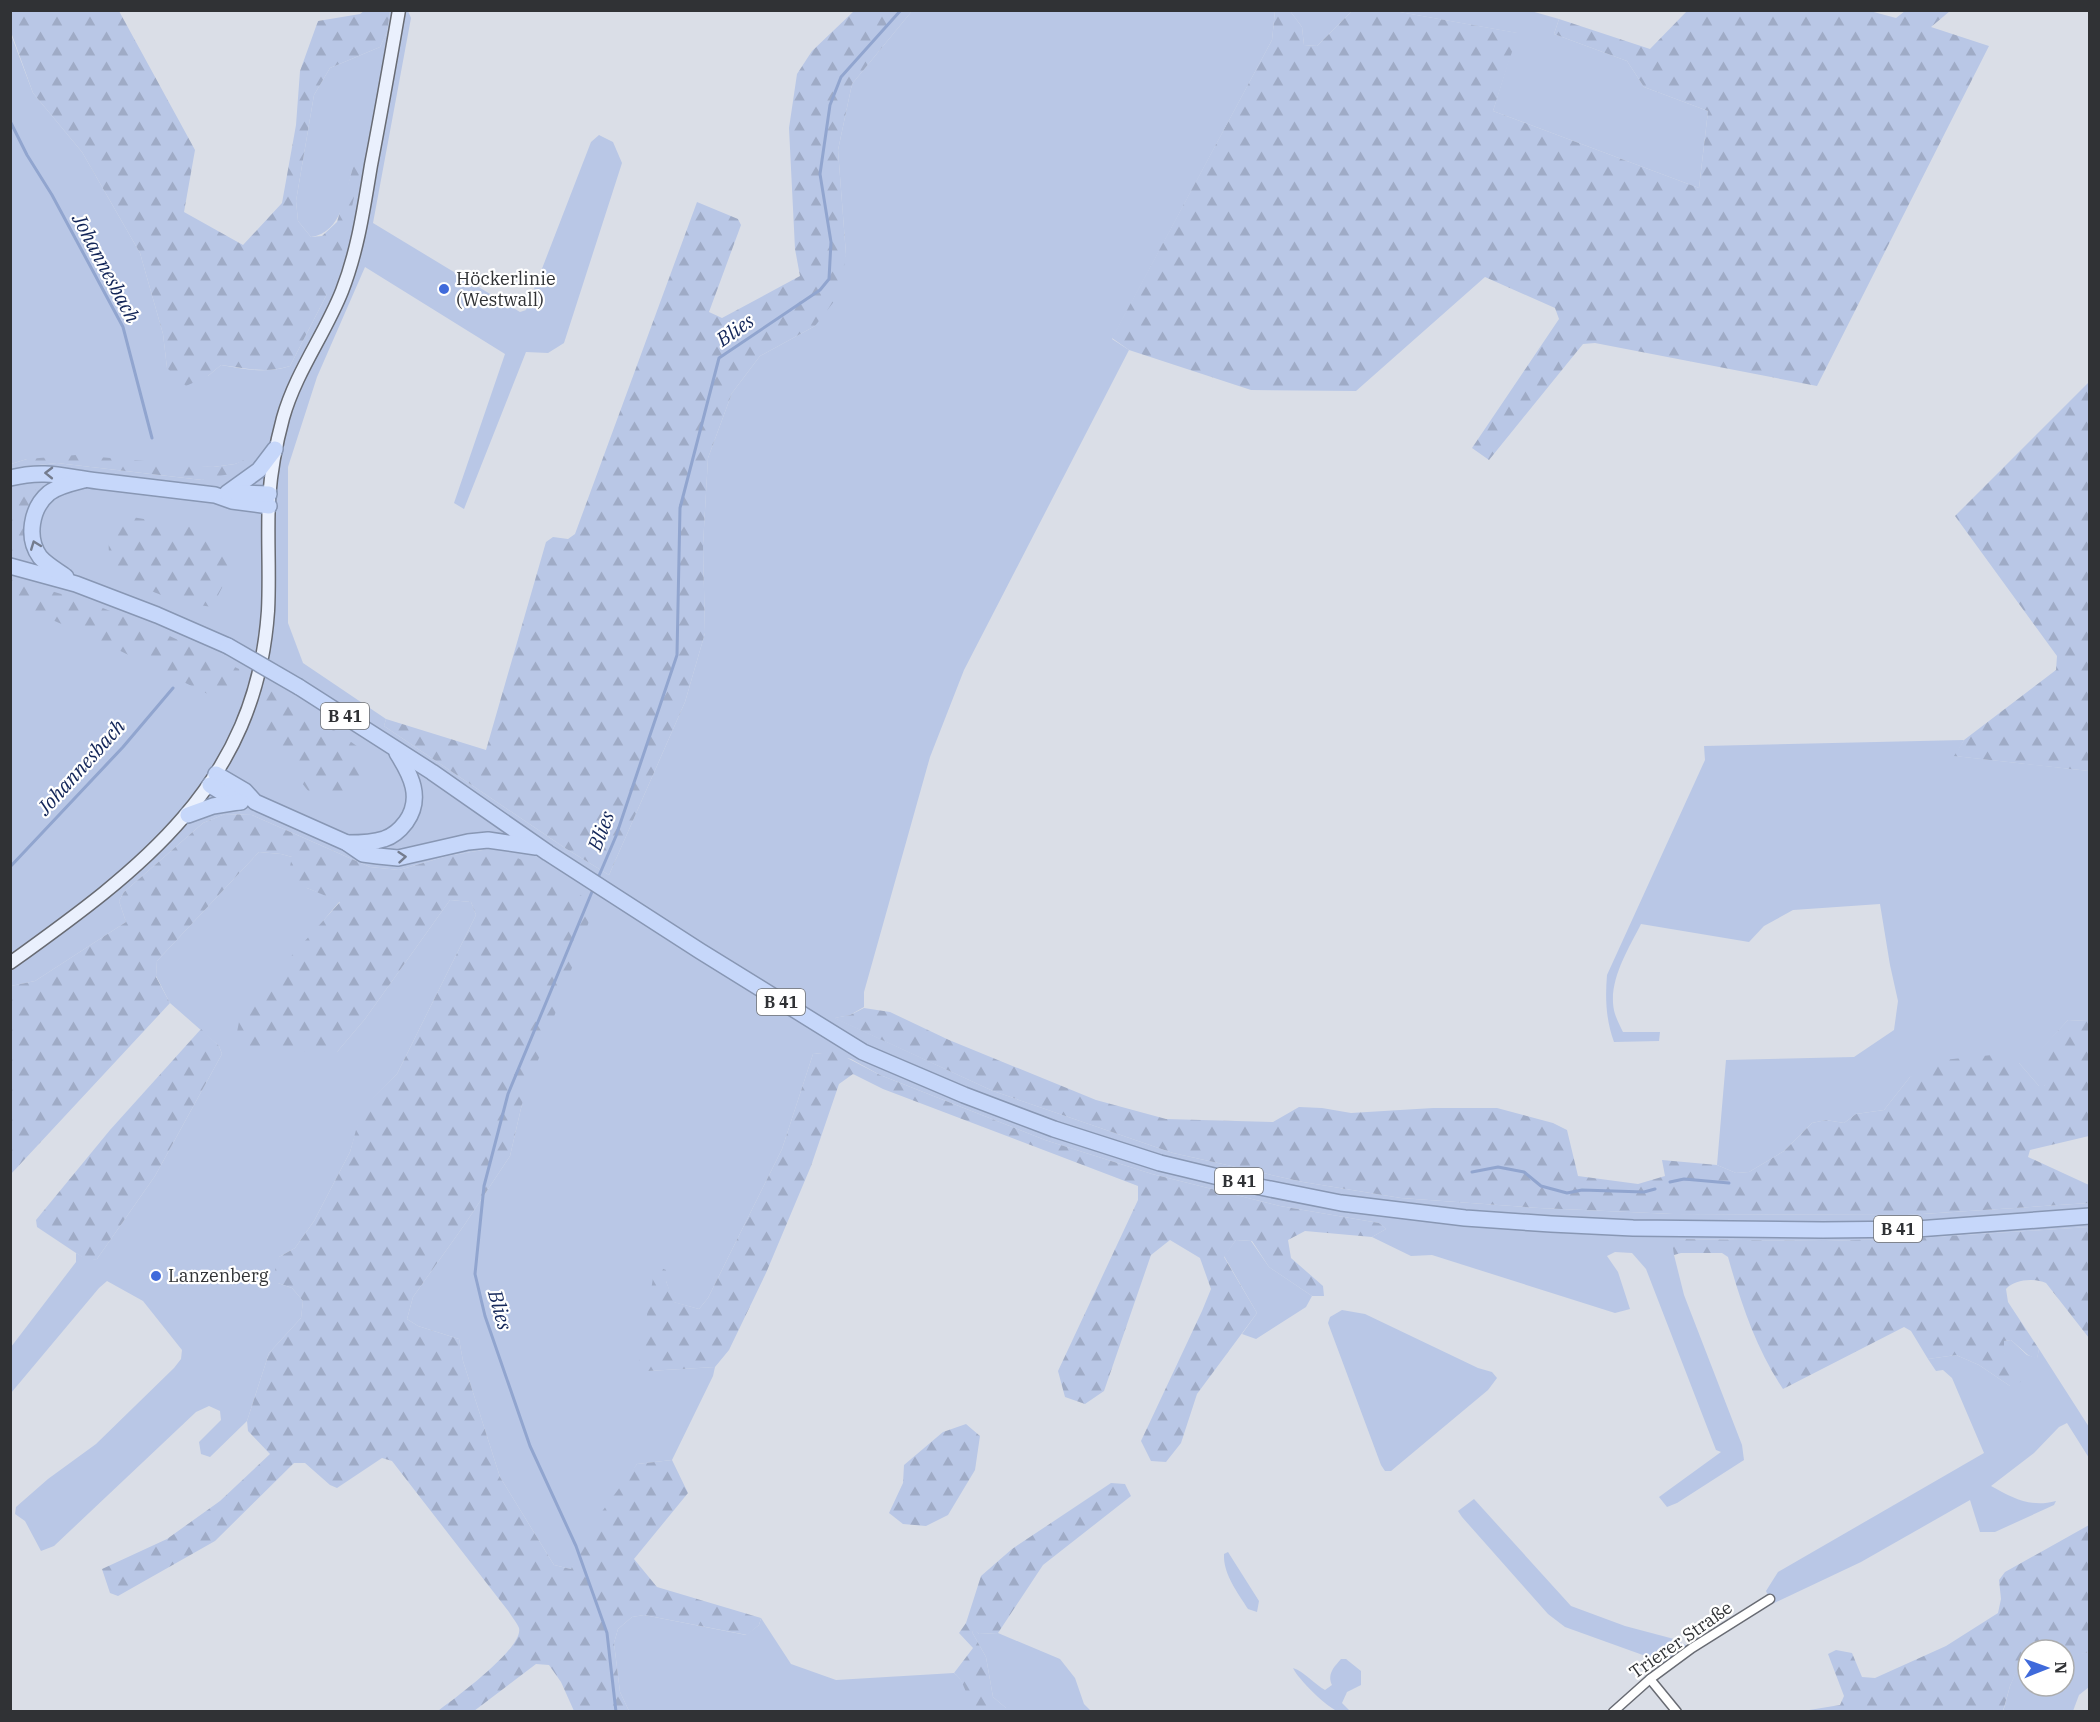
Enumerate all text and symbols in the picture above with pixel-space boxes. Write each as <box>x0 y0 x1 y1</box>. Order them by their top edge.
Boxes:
water label: Johannesbach <box>66 207 147 327</box>
place label: Höckerlinie (Westwall) <box>456 267 556 311</box>
marker: Höckerlinie (Westwall) <box>437 282 451 296</box>
water label: Blies <box>710 307 759 353</box>
one-way arrow <box>44 467 53 479</box>
one-way arrow <box>30 540 42 551</box>
road number: B 41 <box>321 703 369 729</box>
water label: Johannesbach <box>30 713 131 821</box>
water label: Blies <box>580 807 621 855</box>
one-way arrow <box>397 851 406 864</box>
road number: B 41 <box>757 989 805 1015</box>
road number: B 41 <box>1215 1168 1263 1194</box>
road number: B 41 <box>1874 1216 1922 1242</box>
place label: Lanzenberg <box>168 1264 269 1287</box>
marker: Lanzenberg <box>149 1269 163 1283</box>
water label: Blies <box>482 1286 519 1334</box>
street label: Trierer Straße <box>1625 1596 1737 1684</box>
north arrow <box>2016 1638 2076 1698</box>
text: N <box>2051 1661 2071 1674</box>

